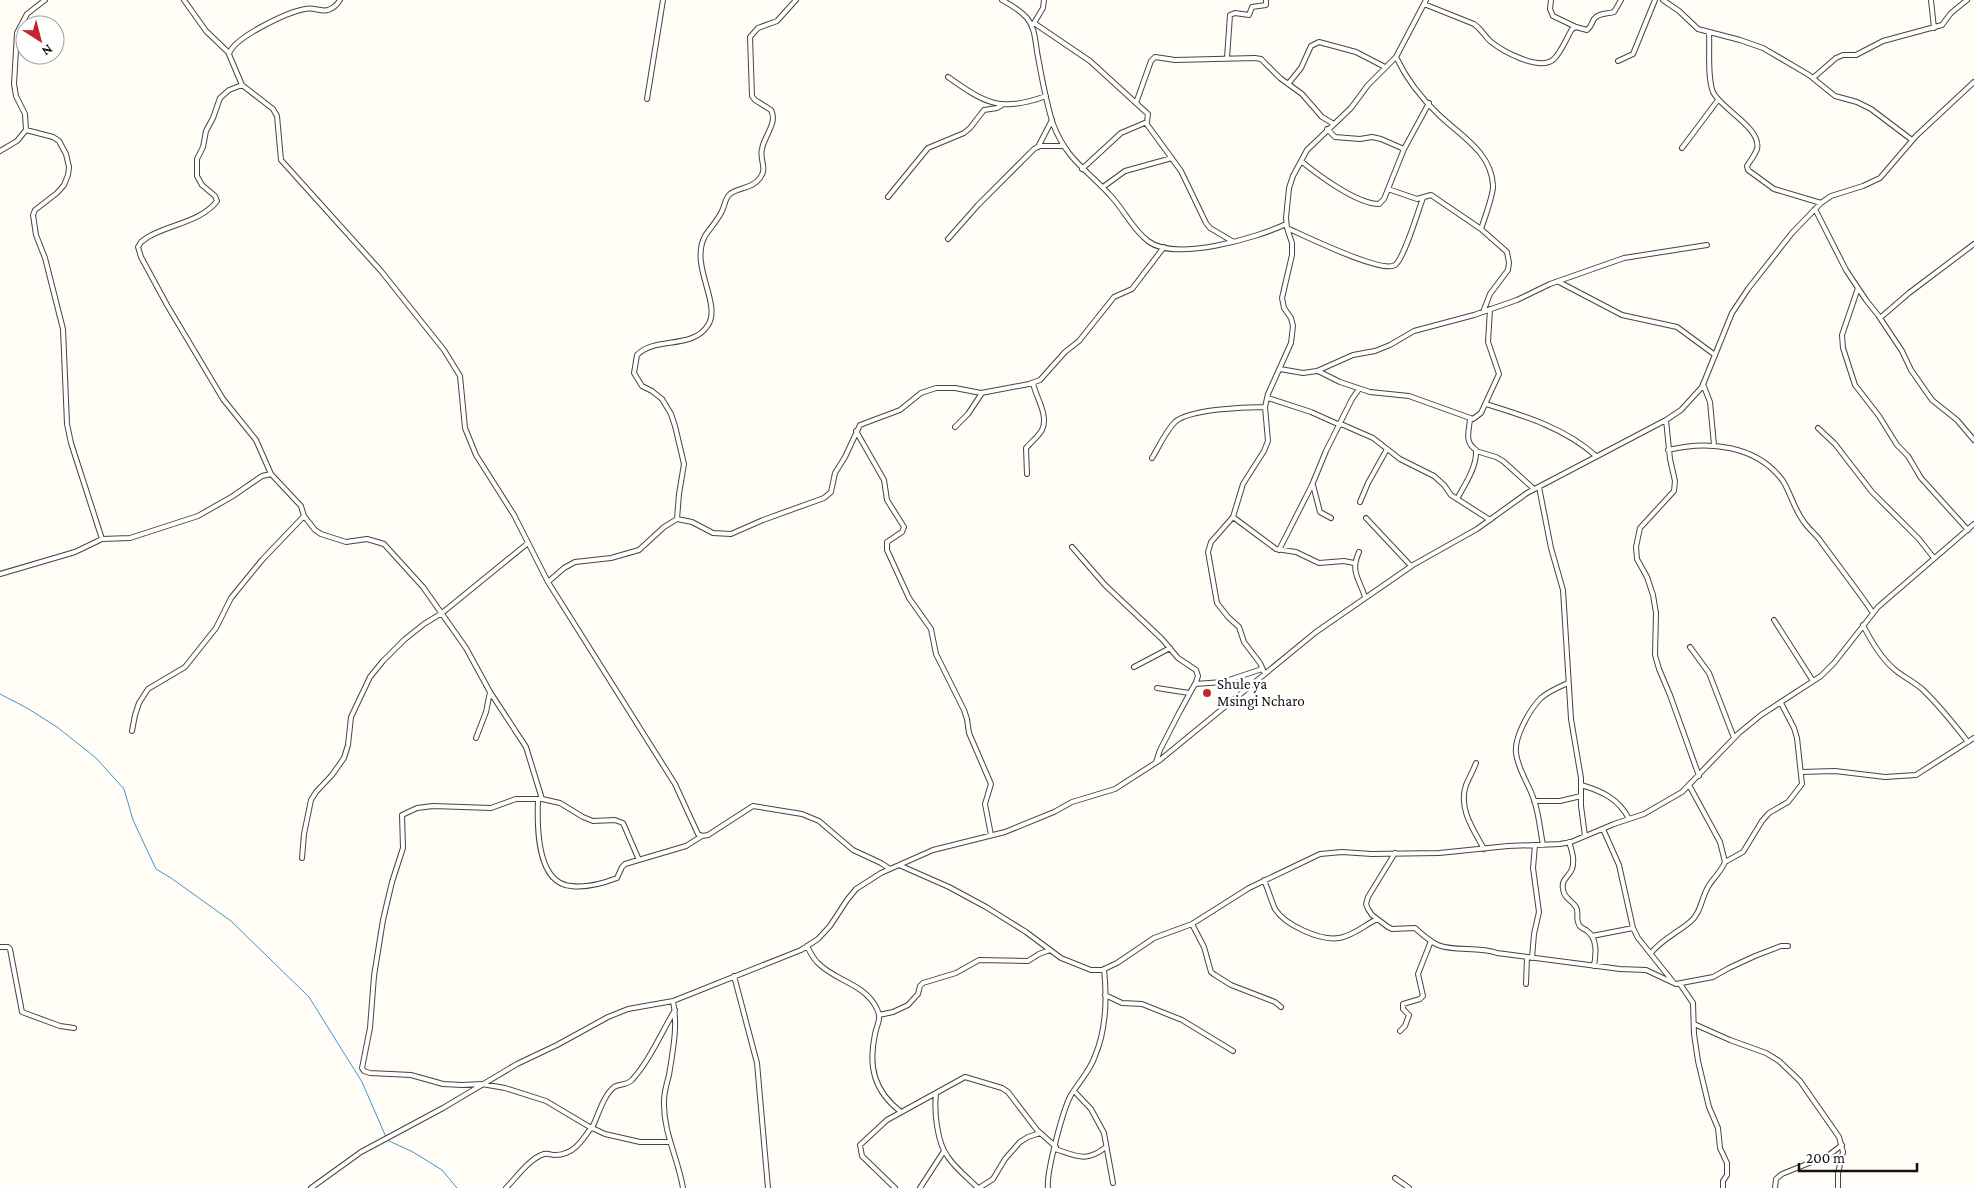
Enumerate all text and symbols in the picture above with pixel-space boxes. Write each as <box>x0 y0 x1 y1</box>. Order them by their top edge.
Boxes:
north arrow <box>15 15 65 65</box>
text: N <box>39 41 56 60</box>
place label: Shule ya Msingi Ncharo <box>1217 676 1305 710</box>
marker: Shule ya Msingi Ncharo <box>1201 687 1213 699</box>
scale bar <box>1799 1140 1916 1172</box>
text: 200 m <box>1806 1150 1845 1166</box>

